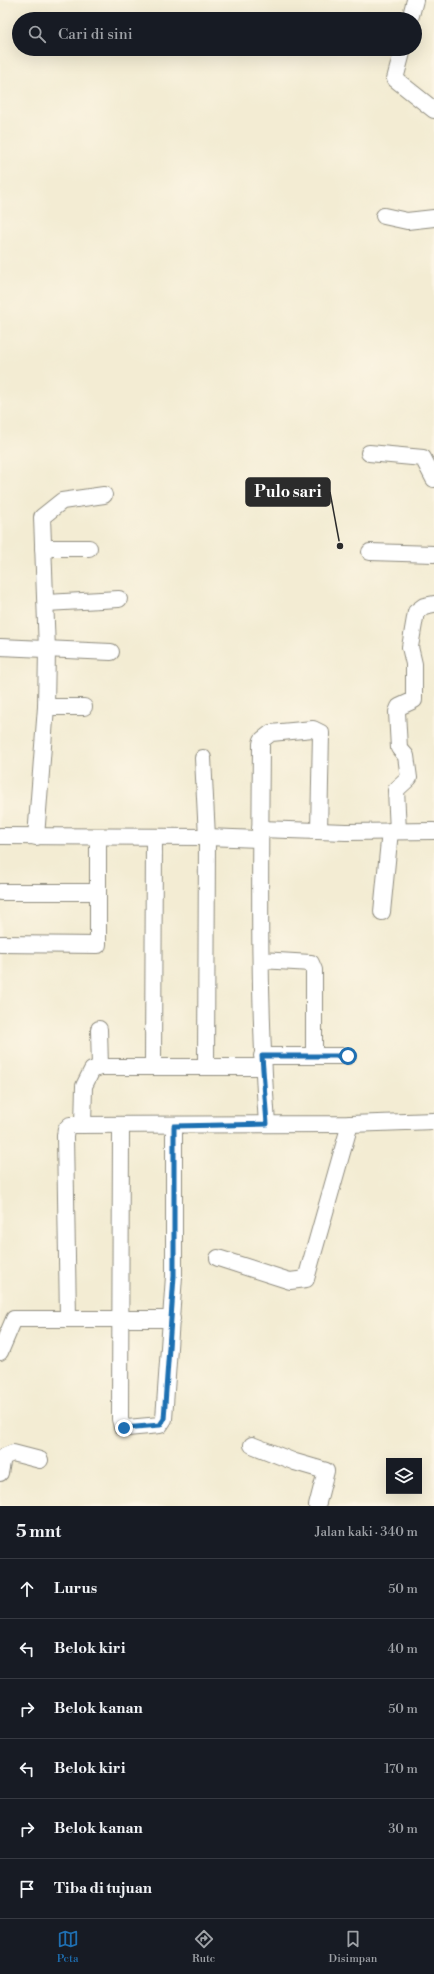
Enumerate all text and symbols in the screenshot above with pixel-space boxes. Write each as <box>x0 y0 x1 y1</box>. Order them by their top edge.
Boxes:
search box <box>12 12 422 56</box>
icon: search <box>26 23 48 45</box>
text: Cari di sini <box>58 25 133 44</box>
callout: Pulo sari <box>246 478 330 506</box>
text: Pulo sari <box>254 482 322 502</box>
route start <box>339 1047 357 1065</box>
route end <box>115 1419 133 1437</box>
map controls <box>386 1458 422 1494</box>
button: layers <box>386 1458 422 1494</box>
text: 5 mnt <box>16 1521 61 1543</box>
text: Jalan kaki · 340 m <box>315 1524 418 1540</box>
icon: ahead <box>16 1578 38 1600</box>
text: Lurus <box>54 1579 97 1598</box>
text: 50 m <box>388 1581 418 1597</box>
icon: left <box>16 1638 38 1660</box>
text: Belok kiri <box>54 1639 125 1658</box>
text: 40 m <box>388 1641 418 1657</box>
icon: right <box>16 1698 38 1720</box>
text: Belok kanan <box>54 1699 143 1718</box>
text: 50 m <box>388 1701 418 1717</box>
icon: left <box>16 1758 38 1780</box>
text: Belok kiri <box>54 1759 125 1778</box>
text: 170 m <box>384 1761 418 1777</box>
icon: right <box>16 1818 38 1840</box>
text: Belok kanan <box>54 1819 143 1838</box>
text: 30 m <box>388 1821 418 1837</box>
icon: arrive <box>16 1878 38 1900</box>
text: Tiba di tujuan <box>54 1879 152 1898</box>
tab: Peta <box>57 1928 79 1966</box>
tab: Rute <box>192 1928 215 1966</box>
tab: Disimpan <box>329 1928 377 1966</box>

